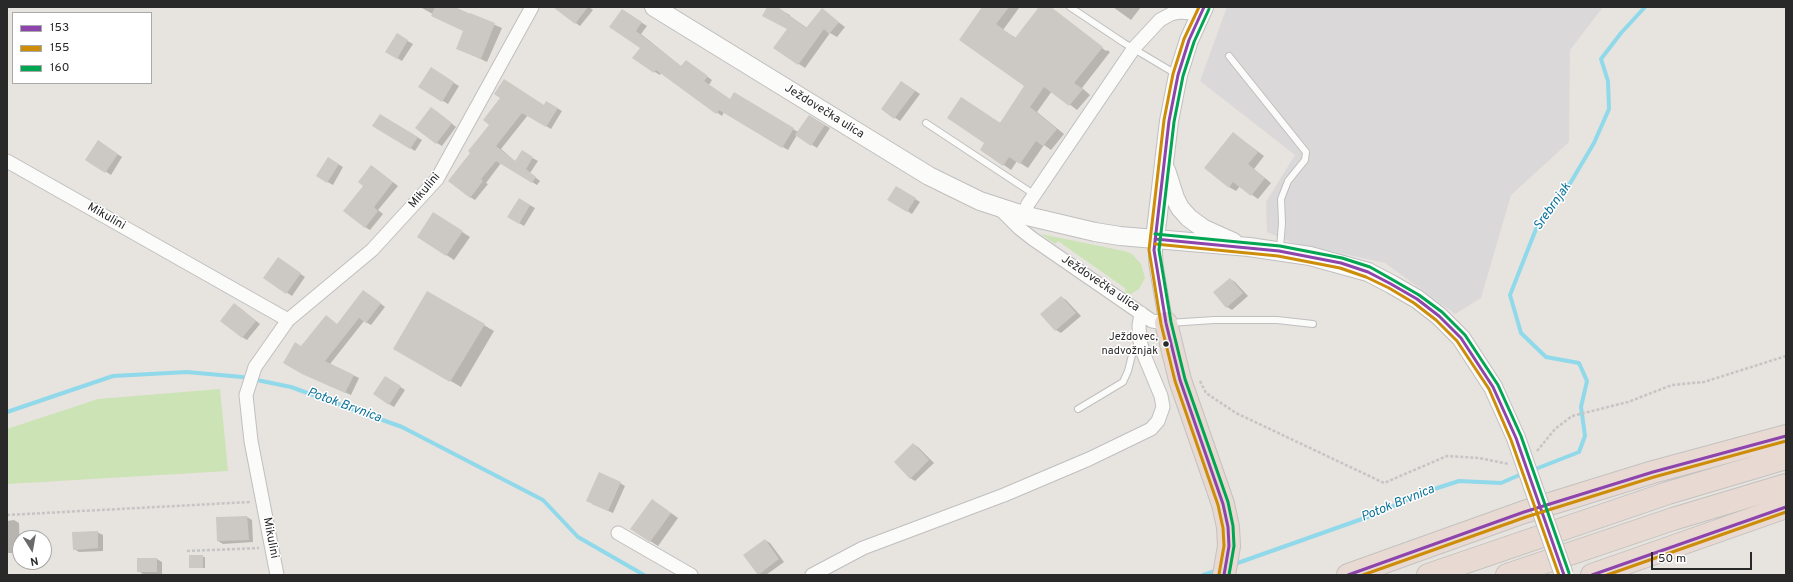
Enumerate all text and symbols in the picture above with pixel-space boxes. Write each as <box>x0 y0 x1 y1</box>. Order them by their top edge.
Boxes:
legend <box>12 12 152 84</box>
text: 153 <box>50 20 69 36</box>
text: 155 <box>50 40 69 56</box>
text: 160 <box>50 60 69 76</box>
street label: Ježdovečka ulica <box>781 82 867 142</box>
street label: Mikulini <box>406 170 444 212</box>
water label: Srebrnjak <box>1531 180 1575 234</box>
street label: Mikulini <box>84 200 128 234</box>
street label: Ježdovečka ulica <box>1058 253 1142 315</box>
place label: Ježdovec, nadvožnjak <box>1102 331 1158 357</box>
marker: Ježdovec, nadvožnjak <box>1161 339 1171 349</box>
water label: Potok Brvnica <box>305 385 383 427</box>
water label: Potok Brvnica <box>1359 482 1437 526</box>
street label: Mikulini <box>259 516 281 560</box>
north arrow <box>12 530 52 570</box>
scale bar <box>1653 544 1754 570</box>
text: 50 m <box>1658 551 1686 567</box>
text: N <box>29 553 39 568</box>

